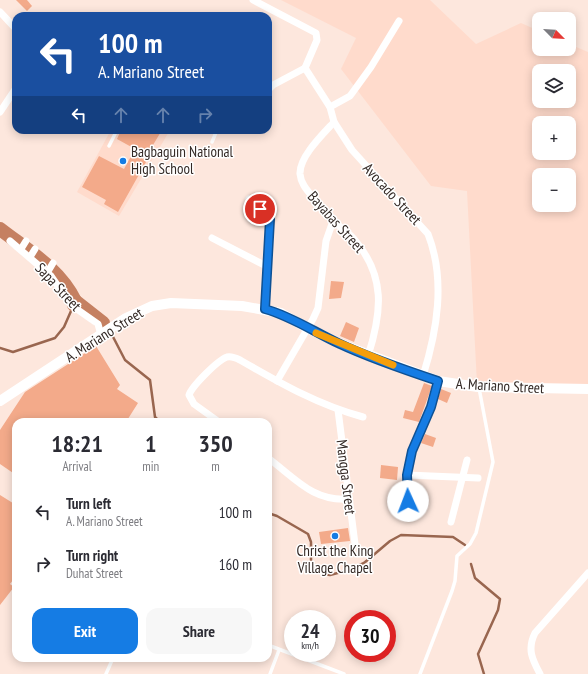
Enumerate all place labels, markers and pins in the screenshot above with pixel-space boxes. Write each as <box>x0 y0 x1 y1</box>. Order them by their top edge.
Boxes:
place label: Bagbaguin National High School <box>131 142 234 178</box>
marker: Bagbaguin National High School <box>118 156 128 166</box>
pin <box>243 192 277 226</box>
marker: Christ the King Village Chapel <box>330 531 340 541</box>
place label: Christ the King Village Chapel <box>296 541 374 577</box>

